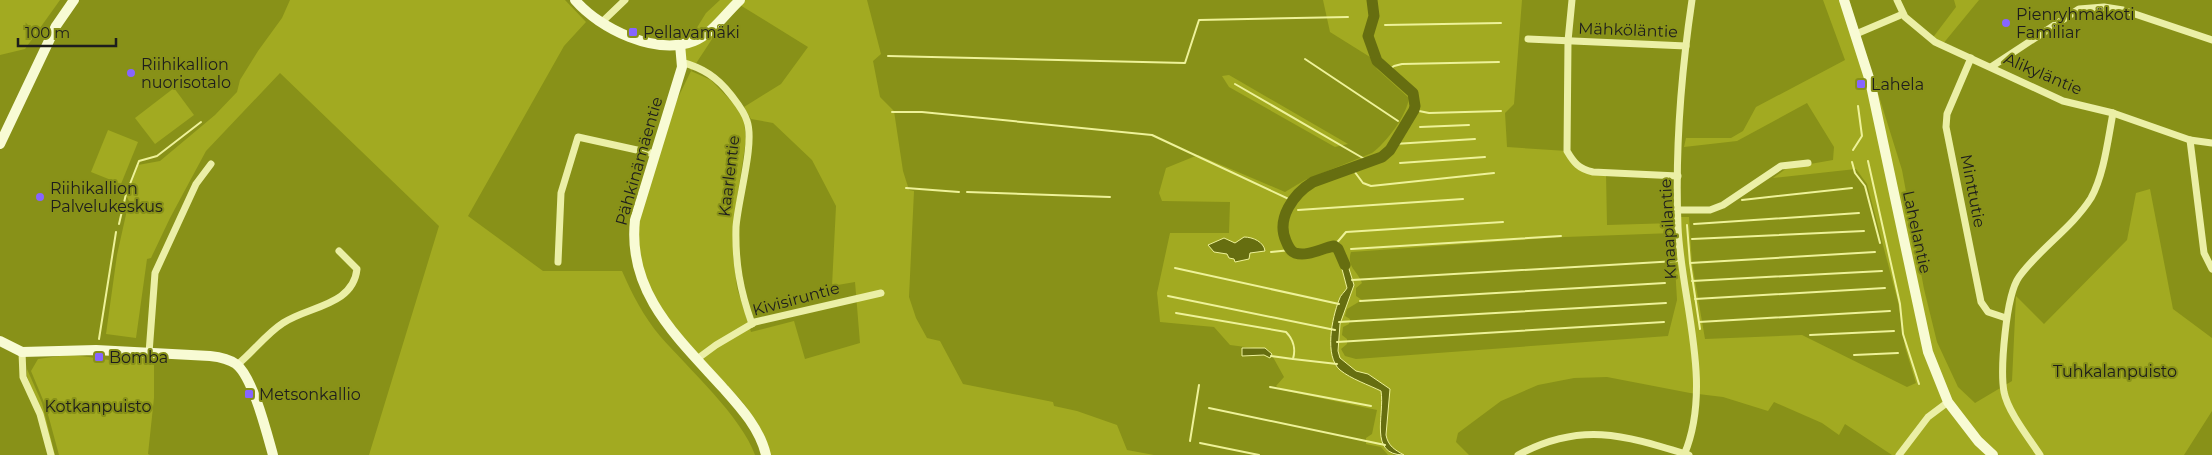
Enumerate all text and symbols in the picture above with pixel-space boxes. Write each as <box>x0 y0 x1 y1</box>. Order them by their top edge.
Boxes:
place label: Pienryhmäkoti Familiar <box>2016 5 2135 42</box>
scale bar <box>18 15 115 47</box>
marker: Pienryhmäkoti Familiar <box>2000 17 2012 29</box>
street label: Mähköläntie <box>1578 19 1678 41</box>
text: 100 m <box>25 23 70 42</box>
place label: Pellavamäki <box>643 23 740 42</box>
marker: Pellavamäki <box>627 26 639 38</box>
street label: Alikyläntie <box>2001 49 2085 99</box>
place label: Riihikallion nuorisotalo <box>141 55 231 92</box>
marker: Riihikallion nuorisotalo <box>125 67 137 79</box>
place label: Lahela <box>1871 75 1924 94</box>
marker: Lahela <box>1855 78 1867 90</box>
street label: Pähkinämäentie <box>612 94 666 228</box>
street label: Kaarlentie <box>715 134 743 218</box>
street label: Minttutie <box>1957 153 1989 229</box>
street label: Knaapilantie <box>1656 178 1680 280</box>
place label: Riihikallion Palvelukeskus <box>50 179 163 216</box>
street label: Lahelantie <box>1899 189 1935 275</box>
marker: Riihikallion Palvelukeskus <box>34 191 46 203</box>
street label: Kivisiruntie <box>750 278 842 320</box>
place label: Bomba <box>109 348 168 367</box>
marker: Bomba <box>93 351 105 363</box>
park label: Tuhkalanpuisto <box>2053 362 2177 381</box>
place label: Metsonkallio <box>259 385 361 404</box>
marker: Metsonkallio <box>243 388 255 400</box>
park label: Kotkanpuisto <box>44 397 152 416</box>

